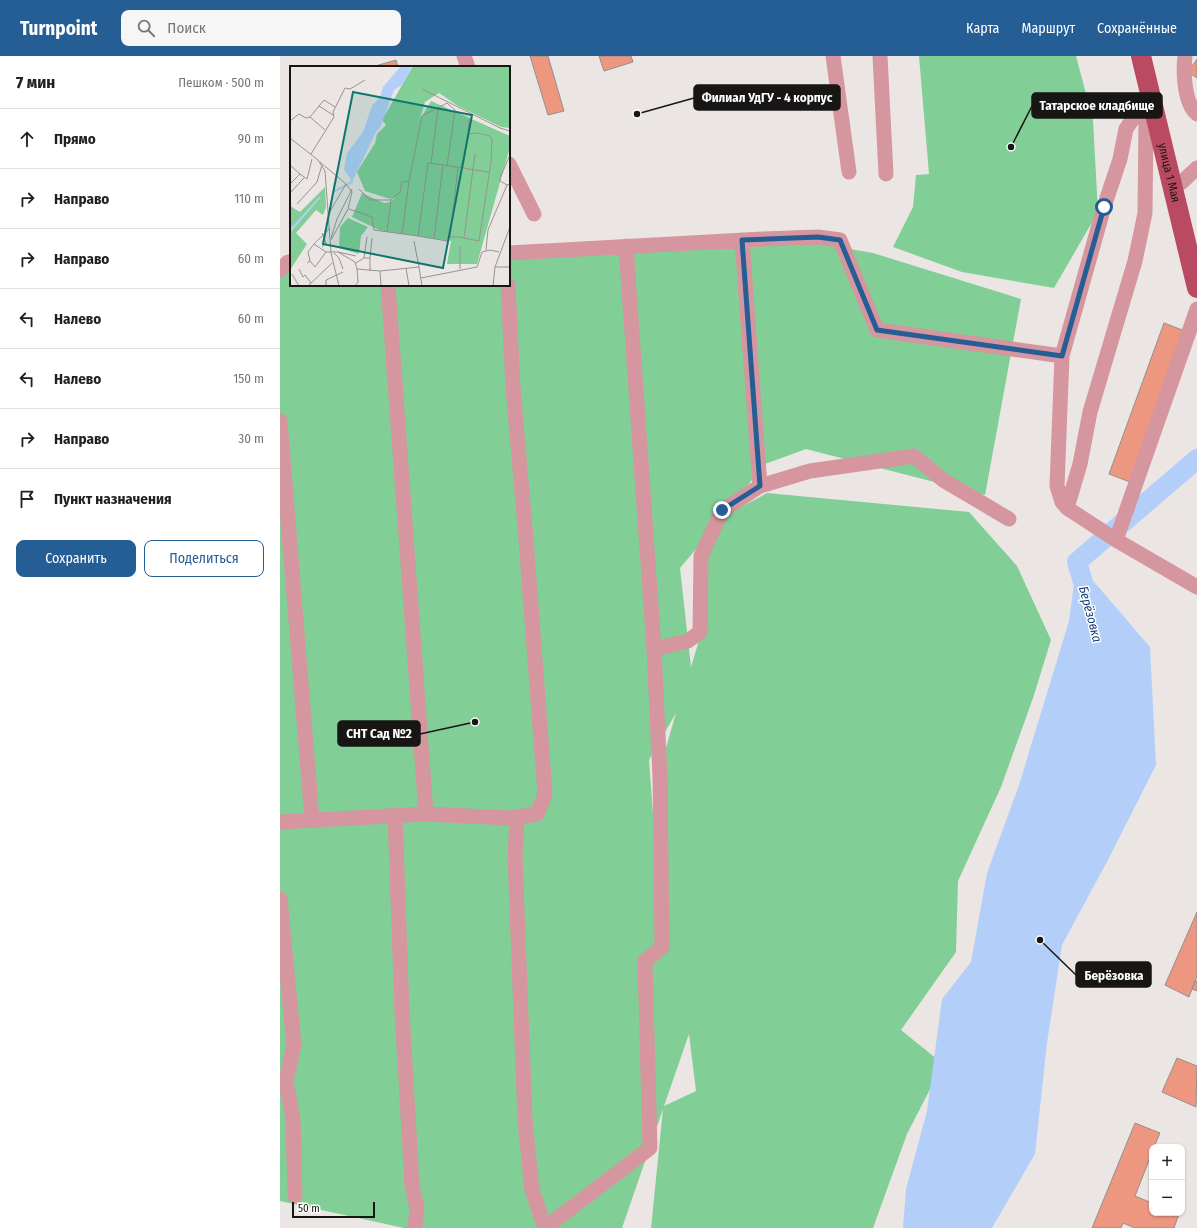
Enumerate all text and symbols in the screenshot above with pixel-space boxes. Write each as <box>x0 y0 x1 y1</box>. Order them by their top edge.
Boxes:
search box <box>121 10 401 46</box>
text: Turnpoint <box>20 17 97 40</box>
icon: search <box>135 17 157 39</box>
text: Поиск <box>167 19 206 37</box>
text: Карта <box>966 20 999 37</box>
text: Маршрут <box>1021 20 1075 37</box>
text: Сохранённые <box>1097 20 1177 37</box>
inset map <box>290 66 510 286</box>
text: 7 мин <box>16 72 55 93</box>
text: Пешком · 500 m <box>178 75 264 90</box>
callout: Филиал УдГУ - 4 корпус <box>694 85 840 110</box>
text: Филиал УдГУ - 4 корпус <box>702 90 833 105</box>
callout: Татарское кладбище <box>1032 93 1162 118</box>
text: Татарское кладбище <box>1040 98 1155 113</box>
icon: ahead <box>16 128 38 150</box>
text: Прямо <box>54 130 96 148</box>
text: 90 m <box>238 131 264 146</box>
street label: улица 1 Мая <box>1155 141 1183 204</box>
icon: right <box>16 188 38 210</box>
text: Направо <box>54 190 109 208</box>
text: 110 m <box>234 191 264 206</box>
route start <box>1095 198 1113 216</box>
icon: right <box>16 248 38 270</box>
text: Направо <box>54 250 109 268</box>
text: 60 m <box>238 251 264 266</box>
icon: left <box>16 308 38 330</box>
text: Налево <box>54 310 101 328</box>
text: 60 m <box>238 311 264 326</box>
icon: left <box>16 368 38 390</box>
text: Налево <box>54 370 101 388</box>
text: 150 m <box>233 371 264 386</box>
icon: right <box>16 428 38 450</box>
text: Направо <box>54 430 109 448</box>
text: 30 m <box>238 431 264 446</box>
icon: arrive <box>16 488 38 510</box>
text: Пункт назначения <box>54 490 172 508</box>
route end <box>713 501 731 519</box>
button: Сохранить <box>16 540 136 577</box>
button: Поделиться <box>144 540 264 577</box>
water label: Берёзовка <box>1076 584 1105 644</box>
callout: СНТ Сад №2 <box>338 721 420 746</box>
text: СНТ Сад №2 <box>346 726 412 741</box>
callout: Берёзовка <box>1076 962 1151 987</box>
text: Берёзовка <box>1084 968 1144 983</box>
map controls <box>1149 1144 1185 1216</box>
button: + <box>1149 1144 1185 1180</box>
button: − <box>1149 1180 1185 1216</box>
scale bar <box>292 1200 375 1219</box>
text: 50 m <box>298 1202 320 1215</box>

